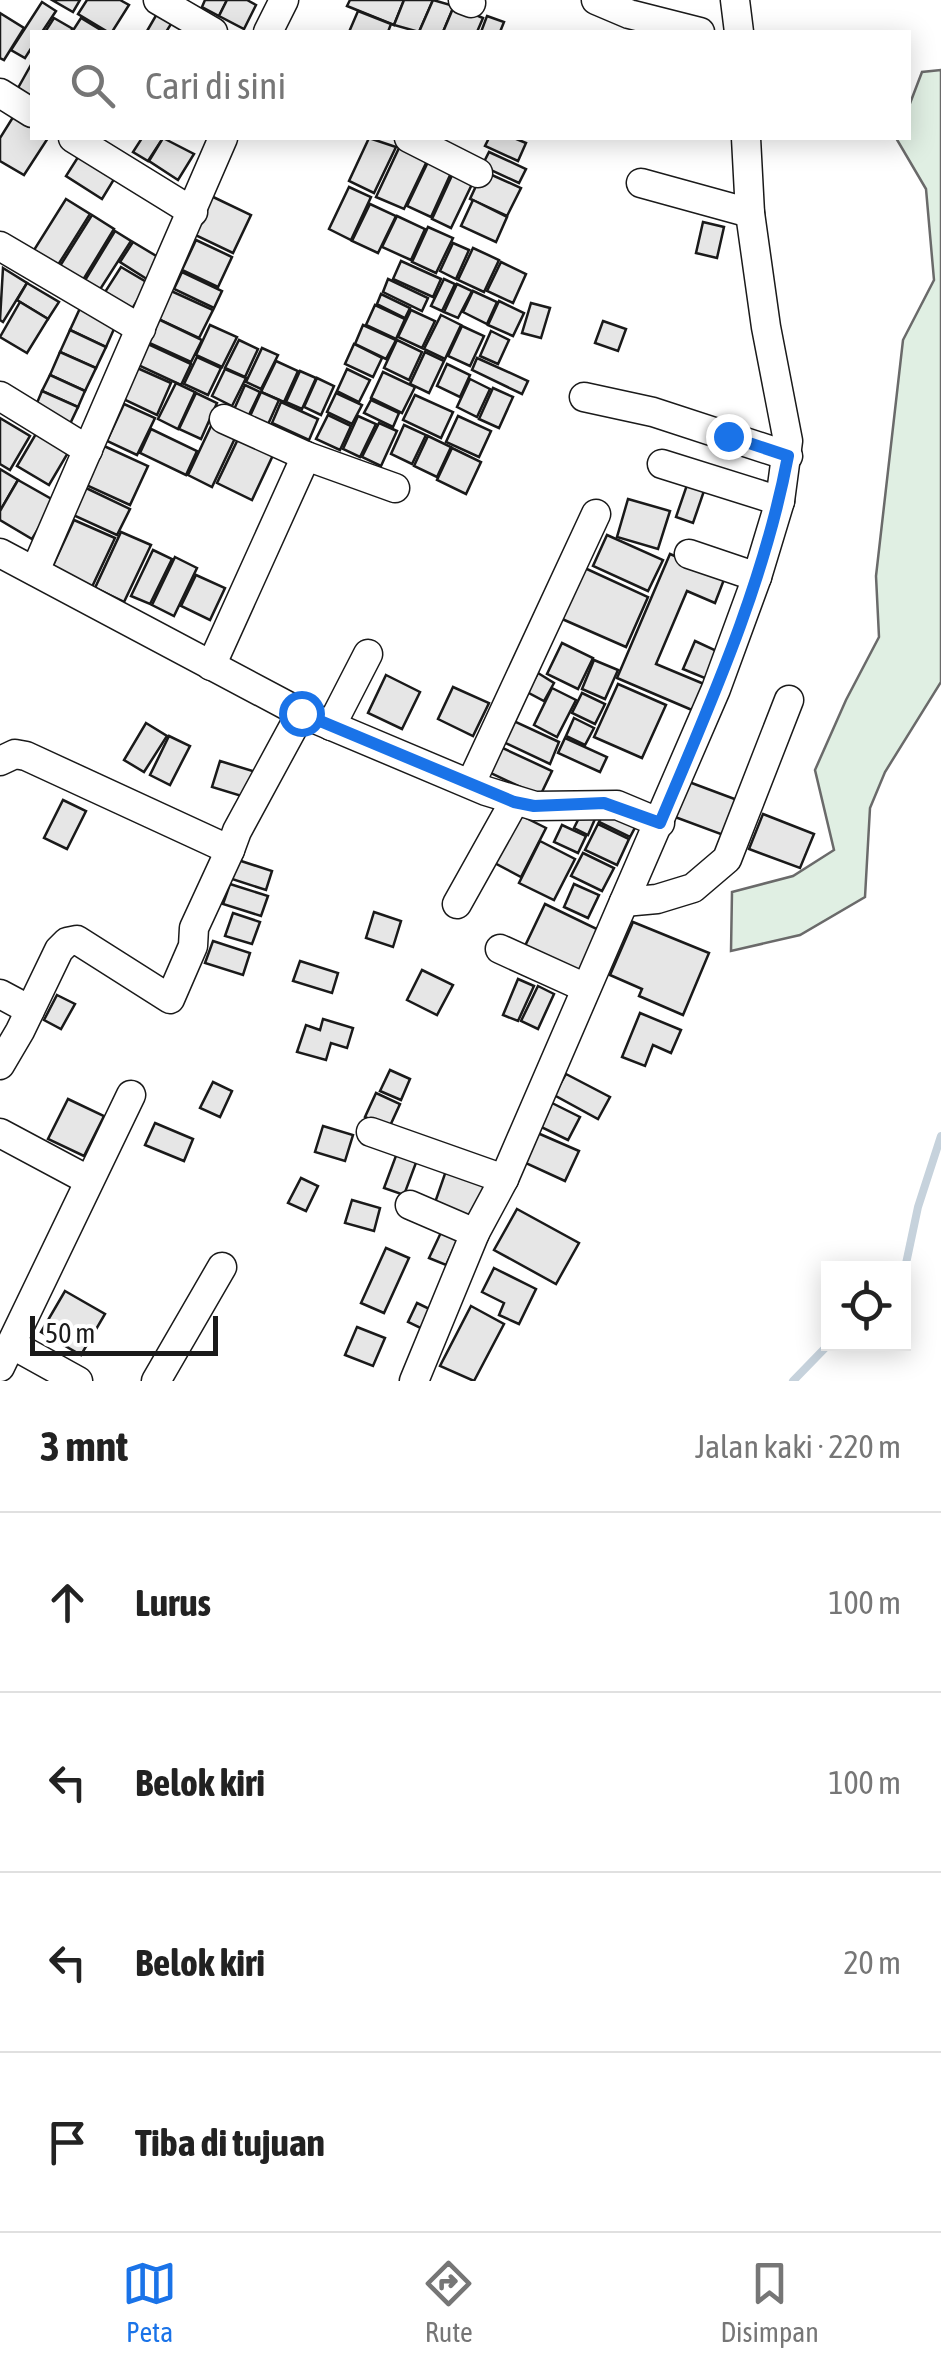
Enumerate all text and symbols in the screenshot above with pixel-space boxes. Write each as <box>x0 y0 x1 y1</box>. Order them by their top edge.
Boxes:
search box <box>30 30 911 140</box>
icon: search <box>65 58 120 113</box>
text: Cari di sini <box>145 64 286 107</box>
route end <box>706 414 752 460</box>
route start <box>279 691 325 737</box>
map controls <box>821 1261 911 1351</box>
button: locate <box>821 1261 911 1351</box>
scale bar <box>30 1311 218 1356</box>
text: 50 m <box>45 1317 95 1349</box>
text: 3 mnt <box>40 1422 128 1470</box>
text: Jalan kaki · 220 m <box>695 1428 901 1465</box>
icon: ahead <box>40 1575 95 1630</box>
text: Lurus <box>135 1581 211 1624</box>
text: 100 m <box>828 1584 901 1621</box>
icon: left <box>40 1755 95 1810</box>
text: Belok kiri <box>135 1761 265 1804</box>
text: 100 m <box>828 1764 901 1801</box>
icon: left <box>40 1935 95 1990</box>
text: Belok kiri <box>135 1941 265 1984</box>
text: 20 m <box>843 1944 901 1981</box>
icon: arrive <box>40 2115 95 2170</box>
text: Tiba di tujuan <box>135 2121 325 2164</box>
tab: Peta <box>122 2256 177 2348</box>
tab: Rute <box>421 2256 476 2348</box>
tab: Disimpan <box>720 2256 819 2348</box>

